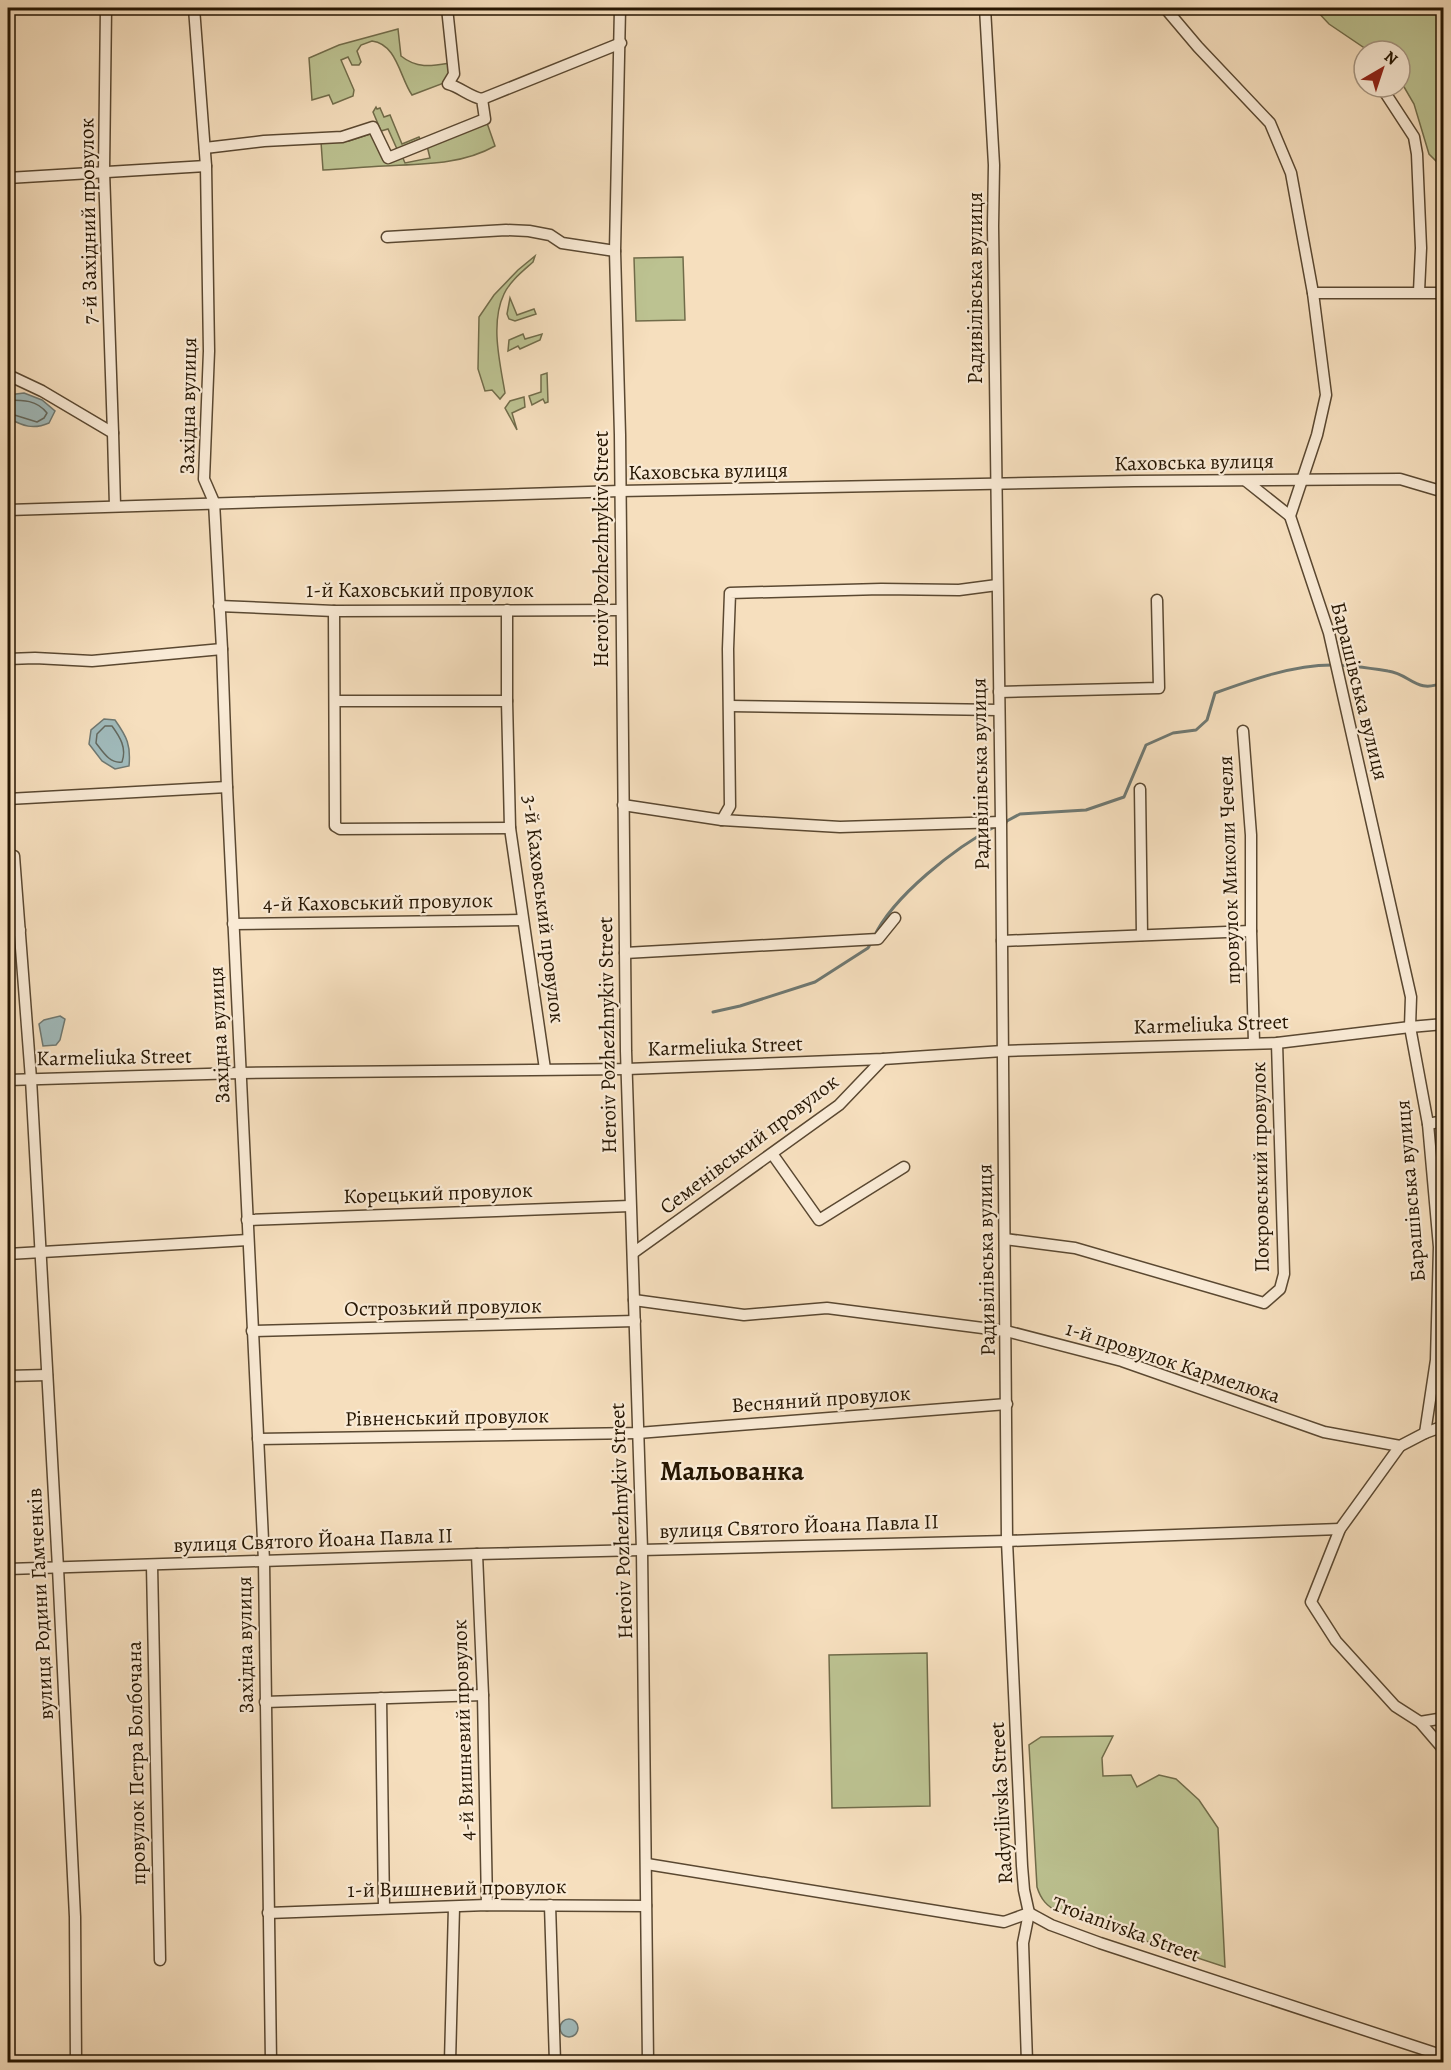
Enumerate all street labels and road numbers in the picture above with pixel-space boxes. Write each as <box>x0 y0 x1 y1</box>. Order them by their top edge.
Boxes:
street label: 7-й Західний провулок <box>72 117 104 325</box>
street label: Радивілівська вулиця <box>961 192 989 384</box>
street label: Західна вулиця <box>173 337 203 475</box>
street label: Heroiv Pozhezhnykiv Street <box>587 431 615 667</box>
street label: Каховська вулиця <box>1114 447 1274 477</box>
street label: Каховська вулиця <box>628 456 788 486</box>
street label: 1-й Каховський провулок <box>306 576 534 604</box>
street label: Барашівська вулиця <box>1324 599 1396 783</box>
street label: Радивілівська вулиця <box>964 678 996 870</box>
street label: провулок Миколи Чечеля <box>1211 755 1247 985</box>
street label: 3-й Каховський провулок <box>516 793 572 1025</box>
street label: 4-й Каховський провулок <box>263 886 493 918</box>
street label: Heroiv Pozhezhnykiv Street <box>591 916 623 1154</box>
street label: Західна вулиця <box>201 966 237 1104</box>
street label: Karmeliuka Street <box>1133 1007 1289 1041</box>
street label: Karmeliuka Street <box>647 1029 803 1063</box>
street label: Karmeliuka Street <box>36 1042 192 1072</box>
street label: Покровський провулок <box>1244 1061 1276 1273</box>
street label: Семенівський провулок <box>654 1067 844 1220</box>
street label: Барашівська вулиця <box>1388 1099 1432 1283</box>
street label: Радивілівська вулиця <box>970 1164 1002 1356</box>
street label: Корецький провулок <box>343 1176 533 1210</box>
street label: Острозький провулок <box>344 1291 542 1323</box>
street label: 1-й провулок Кармелюка <box>1062 1314 1284 1410</box>
street label: Весняний провулок <box>731 1379 912 1419</box>
street label: Рівненський провулок <box>345 1401 549 1433</box>
street label: Heroiv Pozhezhnykiv Street <box>603 1402 639 1640</box>
street label: вулиця Родини Гамченків <box>20 1487 60 1721</box>
street label: вулиця Святого Йоана Павла II <box>659 1507 939 1545</box>
street label: вулиця Святого Йоана Павла II <box>173 1521 453 1559</box>
street label: Західна вулиця <box>230 1576 260 1714</box>
street label: 4-й Вишневий провулок <box>445 1619 481 1841</box>
street label: провулок Петра Болбочана <box>120 1640 152 1885</box>
street label: Radyvilivska Street <box>983 1721 1019 1885</box>
street label: 1-й Вишневий провулок <box>347 1872 567 1904</box>
street label: Troianivska Street <box>1048 1889 1204 1969</box>

